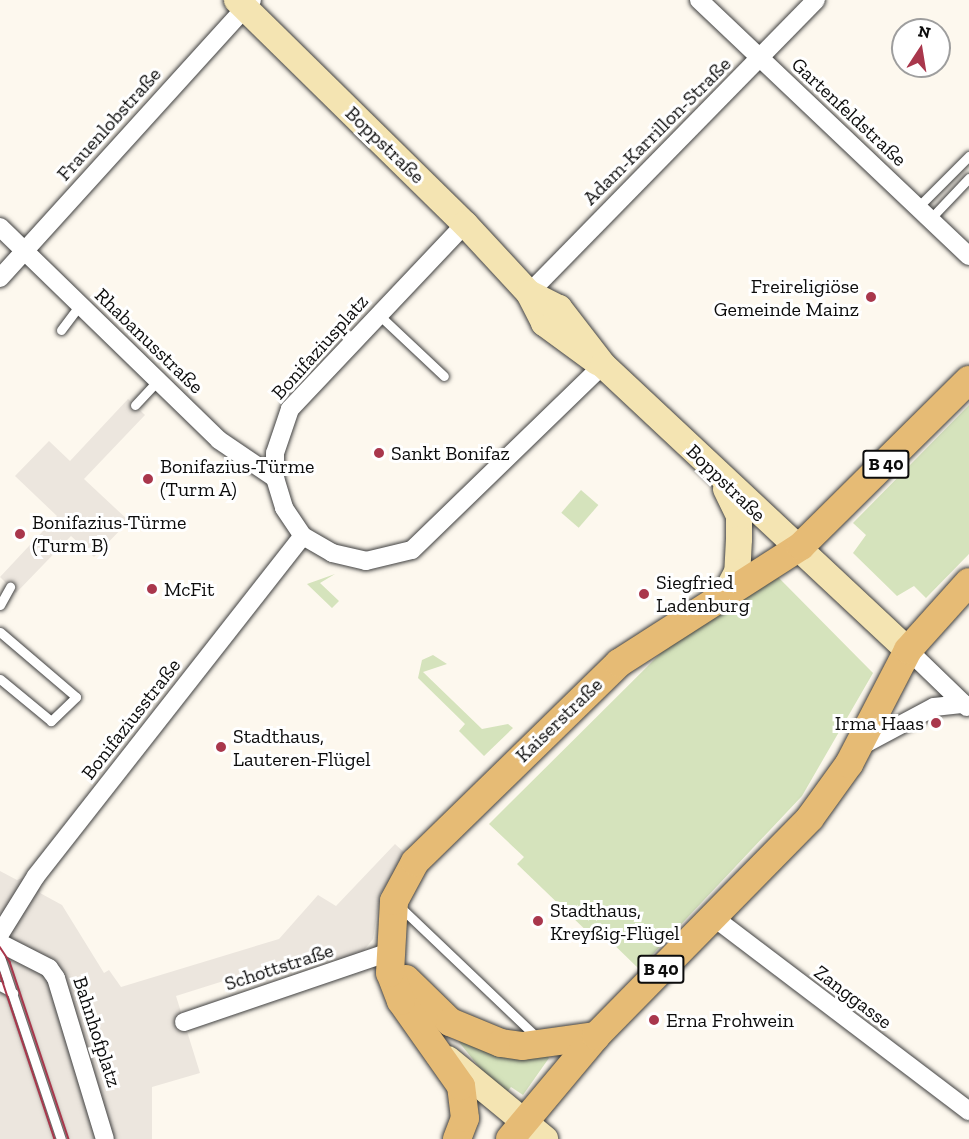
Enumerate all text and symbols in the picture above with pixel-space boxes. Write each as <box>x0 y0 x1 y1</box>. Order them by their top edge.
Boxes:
north arrow <box>891 18 951 78</box>
text: N <box>916 21 932 42</box>
street label: Adam-Karrillon-Straße <box>578 52 736 210</box>
street label: Gartenfeldstraße <box>786 52 912 172</box>
street label: Frauenlobstraße <box>52 62 166 186</box>
street label: Boppstraße <box>340 101 430 189</box>
place label: Freireligiöse Gemeinde Mainz <box>714 274 859 321</box>
street label: Rhabanusstraße <box>90 283 208 399</box>
street label: Bonifaziusplatz <box>267 290 373 404</box>
marker: Freireligiöse Gemeinde Mainz <box>864 290 878 304</box>
street label: Boppstraße <box>681 439 771 527</box>
place label: Sankt Bonifaz <box>391 441 510 465</box>
marker: Sankt Bonifaz <box>372 446 386 460</box>
road number: B 40 <box>862 449 910 479</box>
place label: Bonifazius-Türme (Turm A) <box>160 455 314 502</box>
marker: Bonifazius-Türme (Turm A) <box>141 472 155 486</box>
place label: Bonifazius-Türme (Turm B) <box>32 510 186 557</box>
marker: Bonifazius-Türme (Turm B) <box>13 527 27 541</box>
place label: Siegfried Ladenburg <box>656 570 750 617</box>
place label: McFit <box>164 577 214 601</box>
marker: McFit <box>145 582 159 596</box>
marker: Siegfried Ladenburg <box>637 587 651 601</box>
street label: Bonifaziusstraße <box>76 654 186 784</box>
street label: Kaiserstraße <box>511 673 607 767</box>
place label: Irma Haas <box>835 711 924 735</box>
marker: Irma Haas <box>929 716 943 730</box>
place label: Stadthaus, Lauteren-Flügel <box>233 724 370 771</box>
marker: Stadthaus, Lauteren-Flügel <box>214 740 228 754</box>
place label: Stadthaus, Kreyßig-Flügel <box>550 898 680 945</box>
marker: Stadthaus, Kreyßig-Flügel <box>531 914 545 928</box>
street label: Schottstraße <box>222 938 336 996</box>
road number: B 40 <box>637 954 685 984</box>
street label: Zanggasse <box>809 960 897 1034</box>
street label: Bahnhofplatz <box>68 974 126 1090</box>
place label: Erna Frohwein <box>666 1008 794 1032</box>
marker: Erna Frohwein <box>647 1013 661 1027</box>

